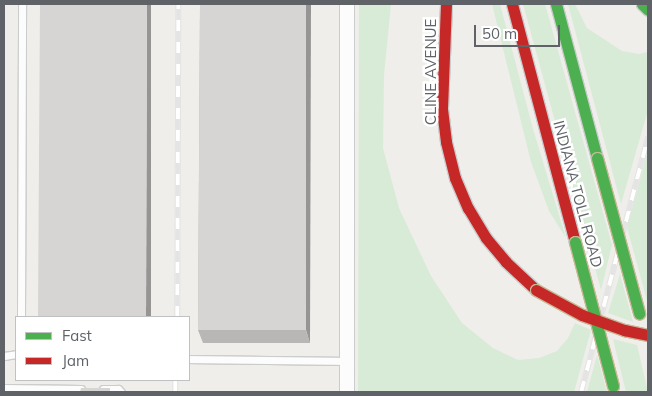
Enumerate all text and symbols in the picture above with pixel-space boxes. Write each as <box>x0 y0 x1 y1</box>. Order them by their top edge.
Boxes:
scale bar <box>477 15 563 47</box>
street label: CLINE AVENUE <box>422 19 440 125</box>
text: 50 m <box>482 24 517 43</box>
street label: INDIANA TOLL ROAD <box>550 118 606 270</box>
legend <box>15 316 190 381</box>
text: Fast <box>62 326 92 345</box>
text: Jam <box>62 351 89 370</box>

